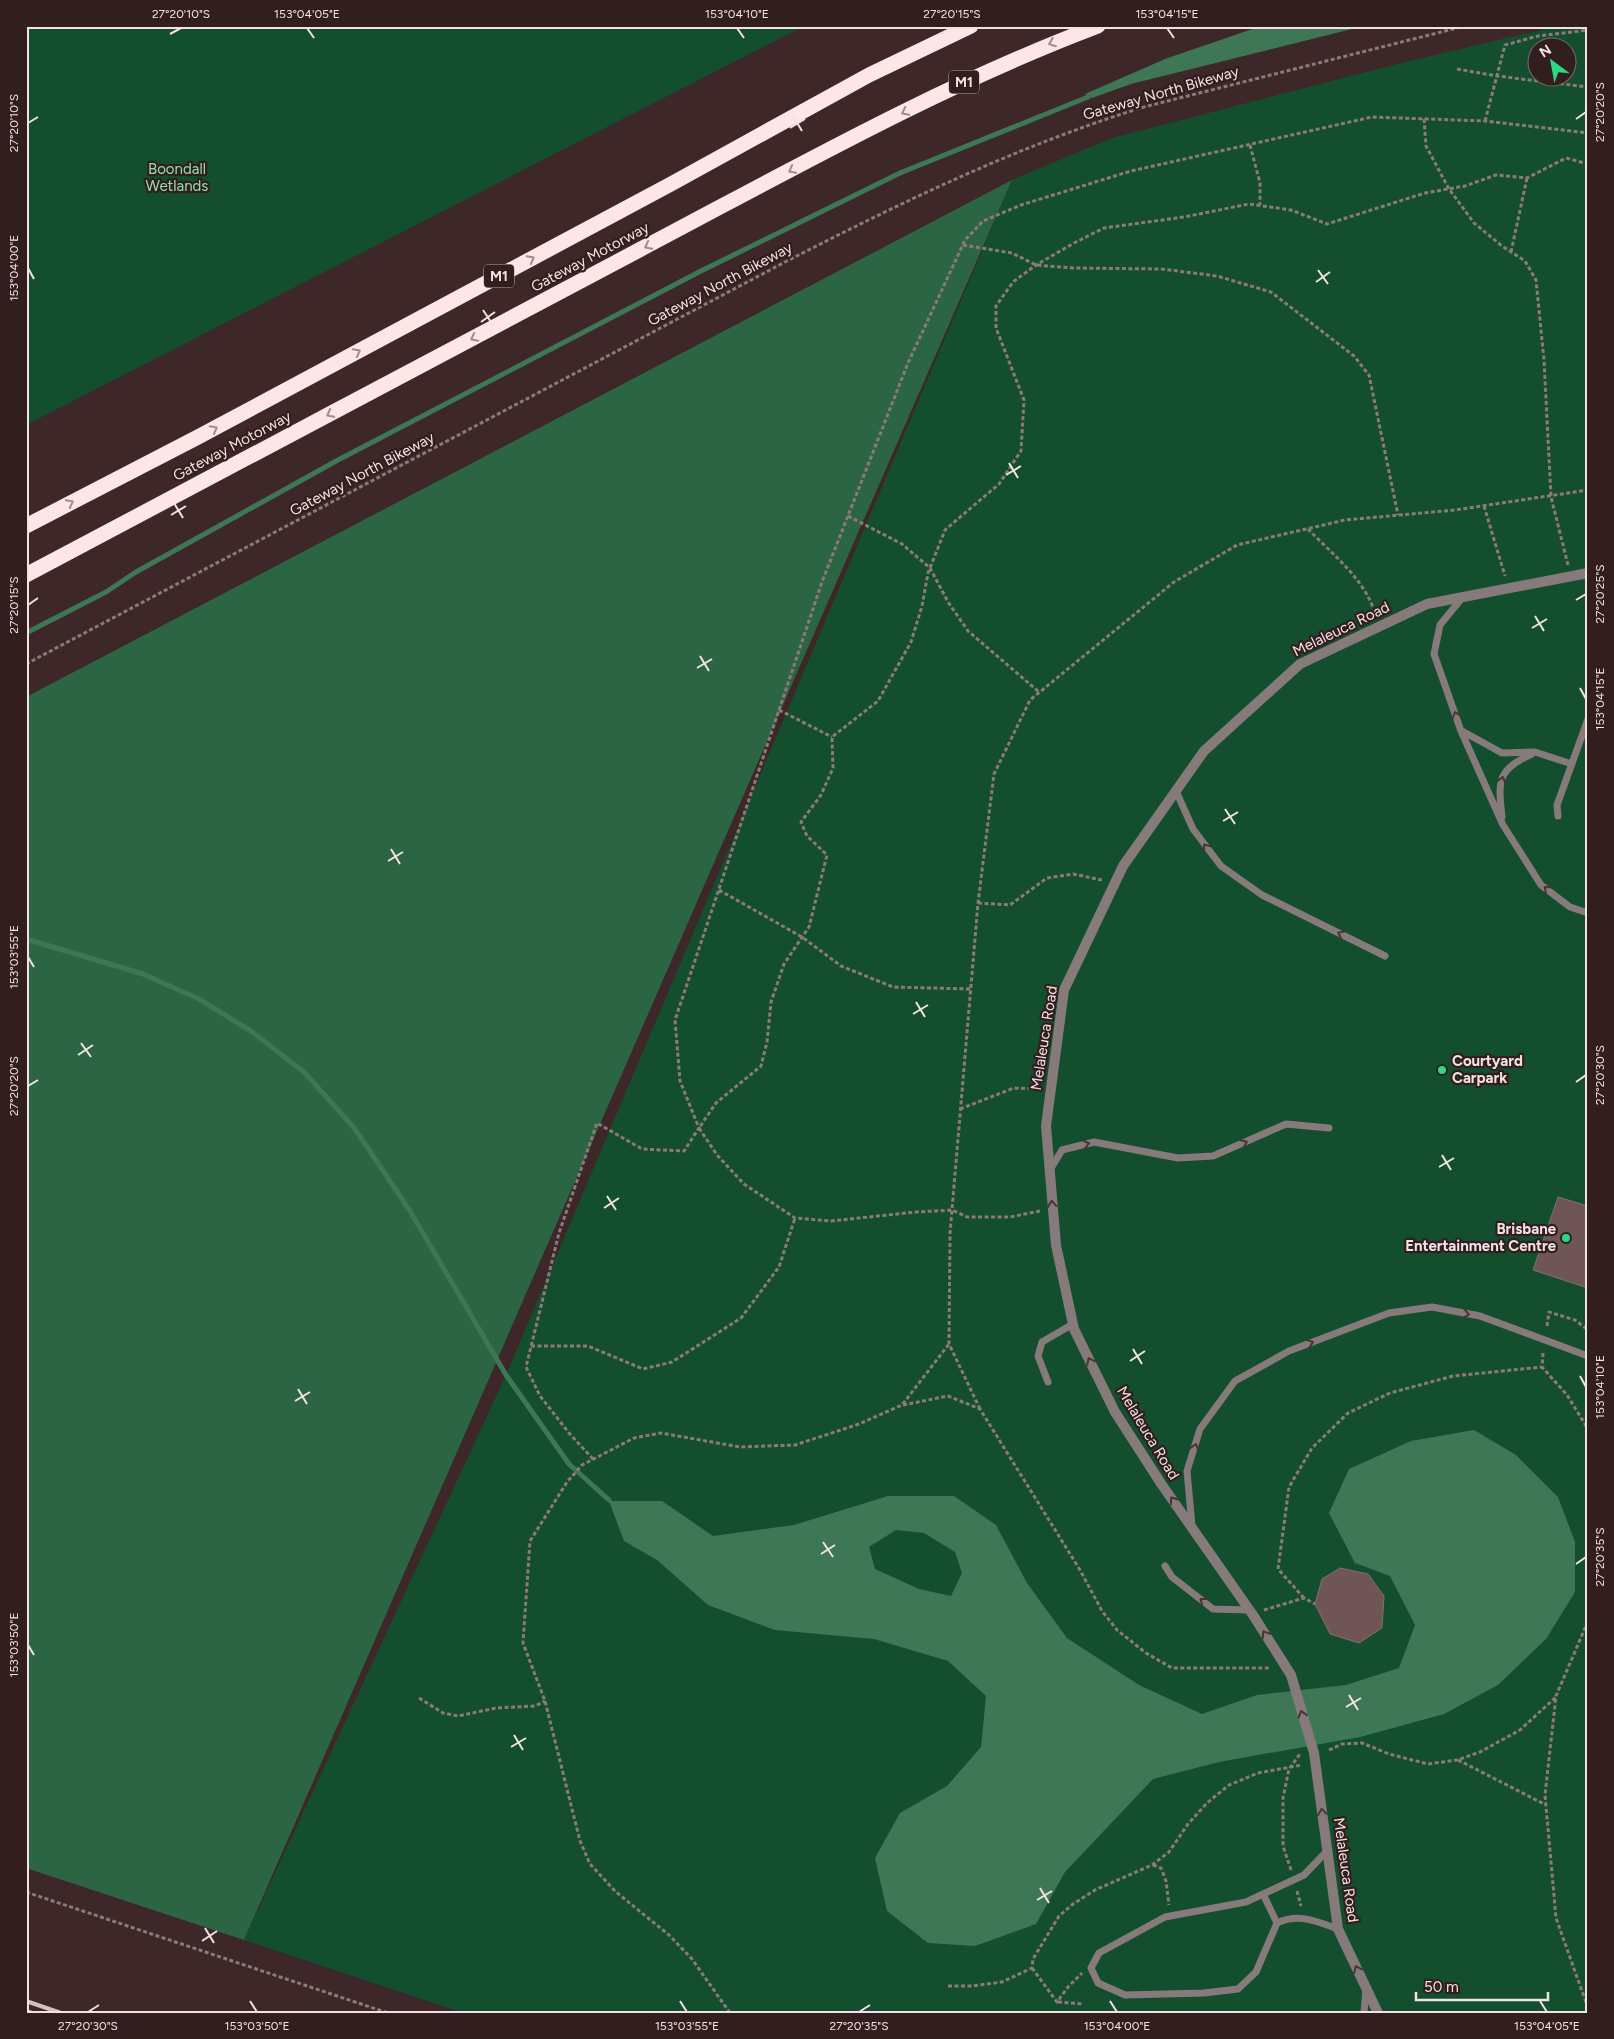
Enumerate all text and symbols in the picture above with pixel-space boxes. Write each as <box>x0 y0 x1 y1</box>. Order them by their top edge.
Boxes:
text: 27°20'10"S <box>152 7 210 21</box>
text: 153°04'05"E <box>274 7 340 21</box>
text: 153°04'10"E <box>705 7 769 21</box>
text: 27°20'15"S <box>923 7 981 21</box>
text: 153°04'15"E <box>1135 7 1199 21</box>
one-way arrow <box>1048 37 1057 48</box>
north arrow <box>1526 38 1576 88</box>
text: N <box>1536 41 1554 61</box>
street label: Gateway North Bikeway <box>1081 62 1241 124</box>
road number: M1 <box>949 70 979 94</box>
text: 27°20'20"S <box>1593 82 1607 142</box>
text: 27°20'10"S <box>7 94 21 152</box>
one-way arrow <box>901 106 910 116</box>
park label: Boondall Wetlands <box>146 160 208 195</box>
one-way arrow <box>788 164 797 174</box>
street label: Gateway Motorway <box>528 218 652 296</box>
text: 153°04'00"E <box>7 235 21 301</box>
street label: Gateway North Bikeway <box>645 238 796 330</box>
one-way arrow <box>644 240 653 250</box>
one-way arrow <box>526 255 535 265</box>
road number: M1 <box>484 264 514 288</box>
one-way arrow <box>470 332 479 342</box>
one-way arrow <box>352 348 361 358</box>
street label: Gateway Motorway <box>170 407 294 485</box>
one-way arrow <box>326 408 335 418</box>
one-way arrow <box>209 425 218 435</box>
street label: Gateway North Bikeway <box>287 428 438 520</box>
one-way arrow <box>64 499 73 509</box>
text: 27°20'25"S <box>1593 564 1607 624</box>
text: 27°20'15"S <box>7 576 21 634</box>
street label: Melaleuca Road <box>1290 598 1392 660</box>
text: 153°04'15"E <box>1593 667 1607 731</box>
one-way arrow <box>1452 711 1462 720</box>
one-way arrow <box>1496 775 1507 784</box>
one-way arrow <box>1204 844 1212 853</box>
one-way arrow <box>1543 885 1552 894</box>
text: 153°03'55"E <box>7 925 21 989</box>
one-way arrow <box>1337 930 1346 940</box>
street label: Melaleuca Road <box>1027 984 1061 1092</box>
text: 27°20'30"S <box>1593 1045 1607 1105</box>
place label: Courtyard Carpark <box>1452 1052 1523 1087</box>
text: 27°20'20"S <box>7 1056 21 1116</box>
marker: Courtyard Carpark <box>1436 1064 1448 1076</box>
one-way arrow <box>1239 1138 1248 1149</box>
one-way arrow <box>1081 1139 1090 1150</box>
one-way arrow <box>1047 1200 1058 1208</box>
place label: Brisbane Entertainment Centre <box>1405 1220 1557 1255</box>
marker: Brisbane Entertainment Centre <box>1560 1232 1572 1244</box>
one-way arrow <box>1462 1308 1471 1318</box>
one-way arrow <box>1306 1339 1314 1349</box>
text: 153°04'10"E <box>1593 1355 1607 1419</box>
one-way arrow <box>1086 1357 1096 1366</box>
street label: Melaleuca Road <box>1113 1383 1183 1483</box>
one-way arrow <box>1189 1443 1199 1451</box>
one-way arrow <box>1170 1497 1179 1506</box>
text: 27°20'35"S <box>1593 1527 1607 1587</box>
one-way arrow <box>1200 1599 1209 1607</box>
text: 153°03'50"E <box>7 1613 21 1677</box>
one-way arrow <box>1261 1631 1271 1640</box>
one-way arrow <box>1298 1710 1308 1719</box>
one-way arrow <box>1318 1807 1328 1816</box>
street label: Melaleuca Road <box>1330 1816 1362 1924</box>
one-way arrow <box>1353 1965 1363 1974</box>
scale bar <box>1416 1969 1549 2001</box>
text: 50 m <box>1424 1978 1459 1996</box>
text: 27°20'30"S <box>58 2019 118 2033</box>
text: 153°03'50"E <box>225 2019 289 2033</box>
text: 153°03'55"E <box>655 2019 719 2033</box>
text: 27°20'35"S <box>829 2019 889 2033</box>
text: 153°04'00"E <box>1084 2019 1150 2033</box>
text: 153°04'05"E <box>1514 2019 1580 2033</box>

